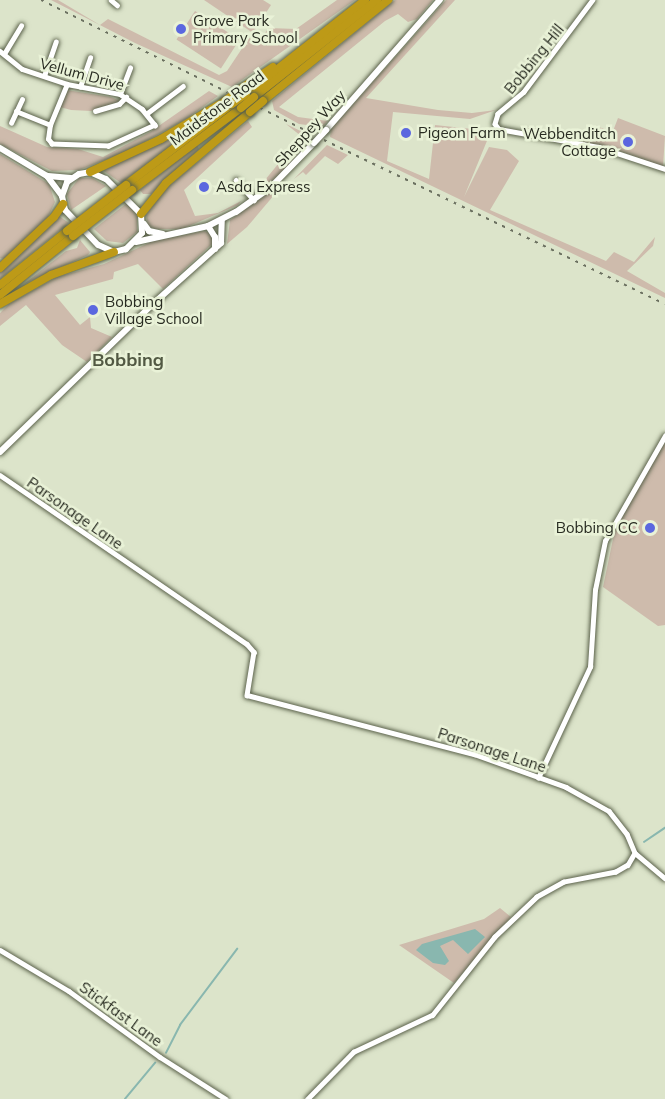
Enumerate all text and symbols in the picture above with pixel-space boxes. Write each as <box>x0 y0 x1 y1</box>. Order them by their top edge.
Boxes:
place label: Grove Park Primary School <box>193 11 298 46</box>
street label: Bobbing Hill <box>500 21 568 97</box>
marker: Grove Park Primary School <box>174 22 188 36</box>
street label: Vellum Drive <box>38 54 126 94</box>
street label: Maidstone Road <box>166 67 268 149</box>
street label: Sheppey Way <box>271 86 349 170</box>
place label: Pigeon Farm <box>418 124 506 142</box>
place label: Webbenditch Cottage <box>523 124 616 159</box>
marker: Pigeon Farm <box>399 126 413 140</box>
marker: Webbenditch Cottage <box>621 135 635 149</box>
place label: Asda Express <box>216 178 311 196</box>
marker: Asda Express <box>197 180 211 194</box>
place label: Bobbing Village School <box>105 292 203 327</box>
marker: Bobbing Village School <box>86 303 100 317</box>
district label: Bobbing <box>92 349 164 371</box>
street label: Parsonage Lane <box>24 473 126 553</box>
place label: Bobbing CC <box>556 519 638 537</box>
marker: Bobbing CC <box>643 521 657 535</box>
street label: Parsonage Lane <box>436 724 548 776</box>
street label: Stickfast Lane <box>76 978 166 1050</box>

